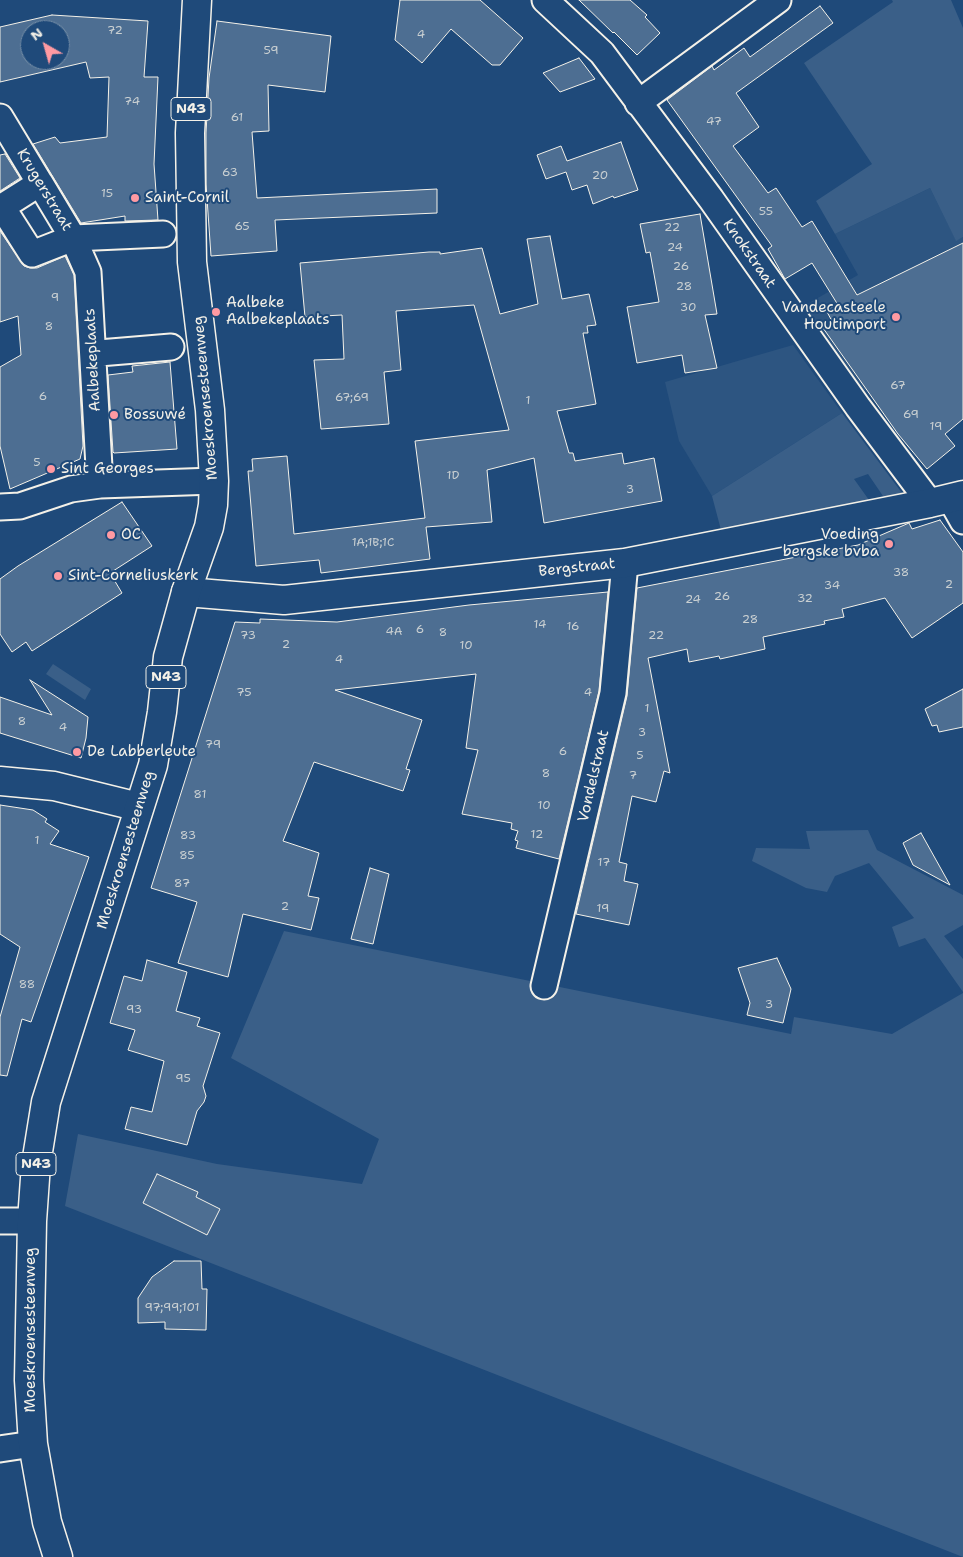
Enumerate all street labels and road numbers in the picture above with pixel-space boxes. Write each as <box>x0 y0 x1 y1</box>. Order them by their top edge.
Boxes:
road number: N43 <box>171 98 211 120</box>
street label: Krugerstraat <box>12 146 76 234</box>
street label: Knokstraat <box>719 216 779 292</box>
street label: Aalbekeplaats <box>81 308 105 412</box>
street label: Moeskroensesteenweg <box>190 315 222 481</box>
street label: Bergstraat <box>538 555 616 581</box>
road number: N43 <box>146 666 186 689</box>
street label: Vondelstraat <box>575 728 613 824</box>
street label: Moeskroensesteenweg <box>93 769 159 931</box>
road number: N43 <box>16 1152 56 1176</box>
street label: Moeskroensesteenweg <box>22 1248 40 1412</box>

